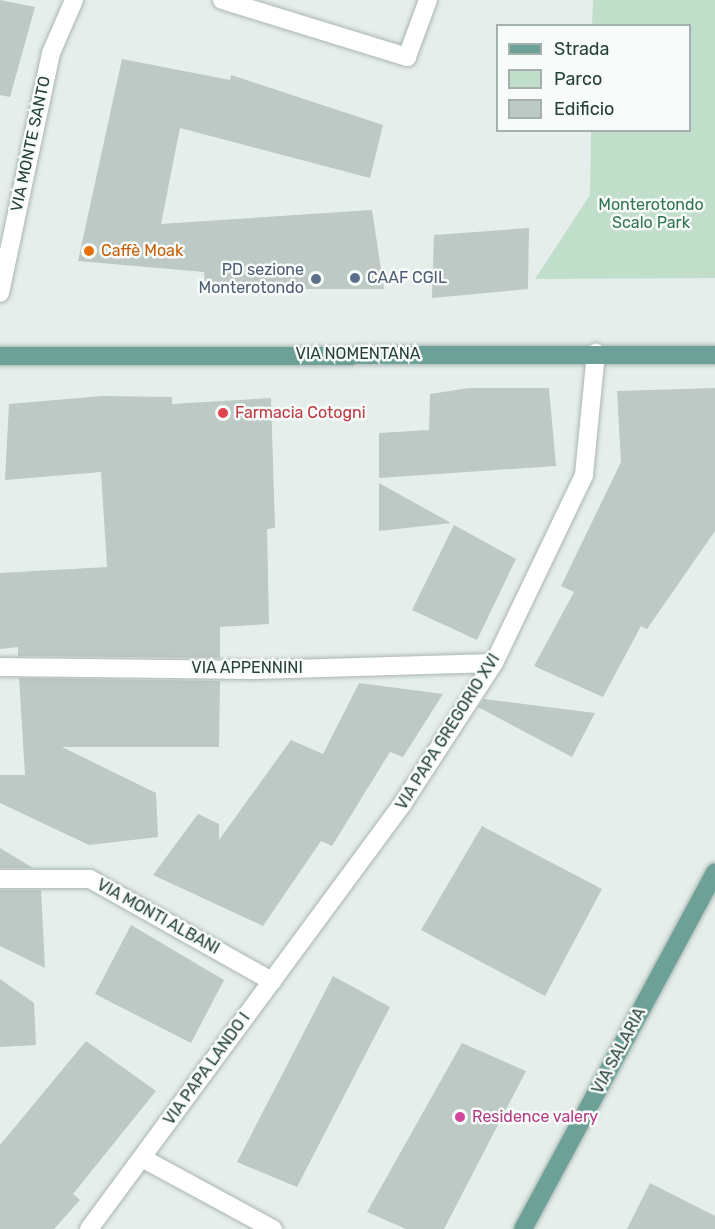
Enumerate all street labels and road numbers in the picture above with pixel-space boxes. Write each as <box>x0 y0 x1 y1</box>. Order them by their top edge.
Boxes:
street label: VIA MONTE SANTO <box>7 74 55 214</box>
street label: VIA NOMENTANA <box>295 344 421 364</box>
street label: VIA PAPA GREGORIO XVI <box>392 650 504 814</box>
street label: VIA APPENNINI <box>191 658 303 678</box>
street label: VIA MONTI ALBANI <box>93 875 223 959</box>
street label: VIA SALARIA <box>588 1004 650 1098</box>
street label: VIA PAPA LANDO I <box>160 1009 254 1129</box>

